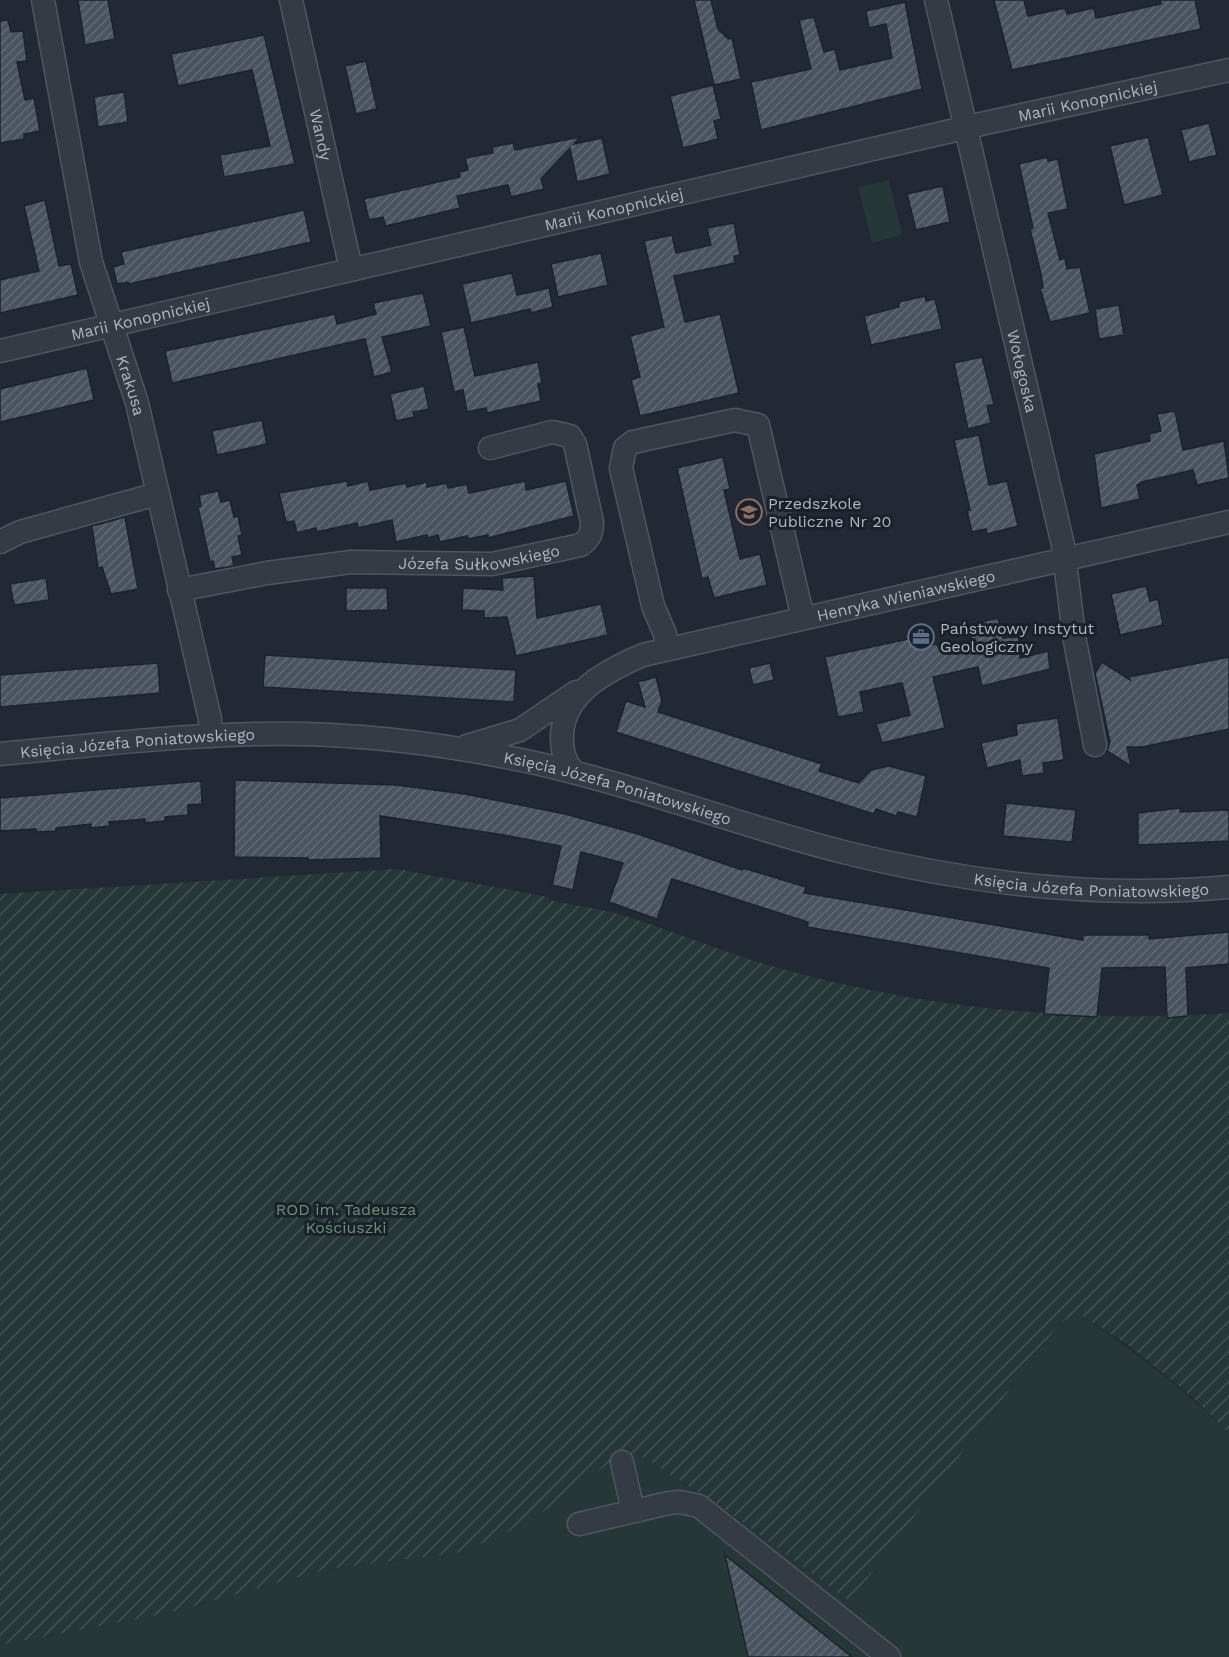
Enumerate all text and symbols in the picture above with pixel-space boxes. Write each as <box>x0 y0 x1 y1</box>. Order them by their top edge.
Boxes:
street label: Marii Konopnickiej <box>1016 76 1159 125</box>
street label: Wandy <box>306 107 336 163</box>
street label: Marii Konopnickiej <box>542 184 685 234</box>
street label: Marii Konopnickiej <box>69 293 212 344</box>
street label: Wołogoska <box>1004 328 1041 414</box>
street label: Krakusa <box>113 353 149 417</box>
place label: Przedszkole Publiczne Nr 20 <box>768 494 891 531</box>
school or university icon: Przedszkole Publiczne Nr 20 <box>734 497 764 527</box>
street label: Józefa Sułkowskiego <box>398 540 561 574</box>
street label: Henryka Wieniawskiego <box>815 566 997 625</box>
place label: Państwowy Instytut Geologiczny <box>940 619 1095 656</box>
office icon: Państwowy Instytut Geologiczny <box>906 622 936 652</box>
street label: Księcia Józefa Poniatowskiego <box>19 725 255 762</box>
street label: Księcia Józefa Poniatowskiego <box>502 747 734 828</box>
street label: Księcia Józefa Poniatowskiego <box>972 869 1210 901</box>
park label: ROD im. Tadeusza Kościuszki <box>276 1200 416 1237</box>

